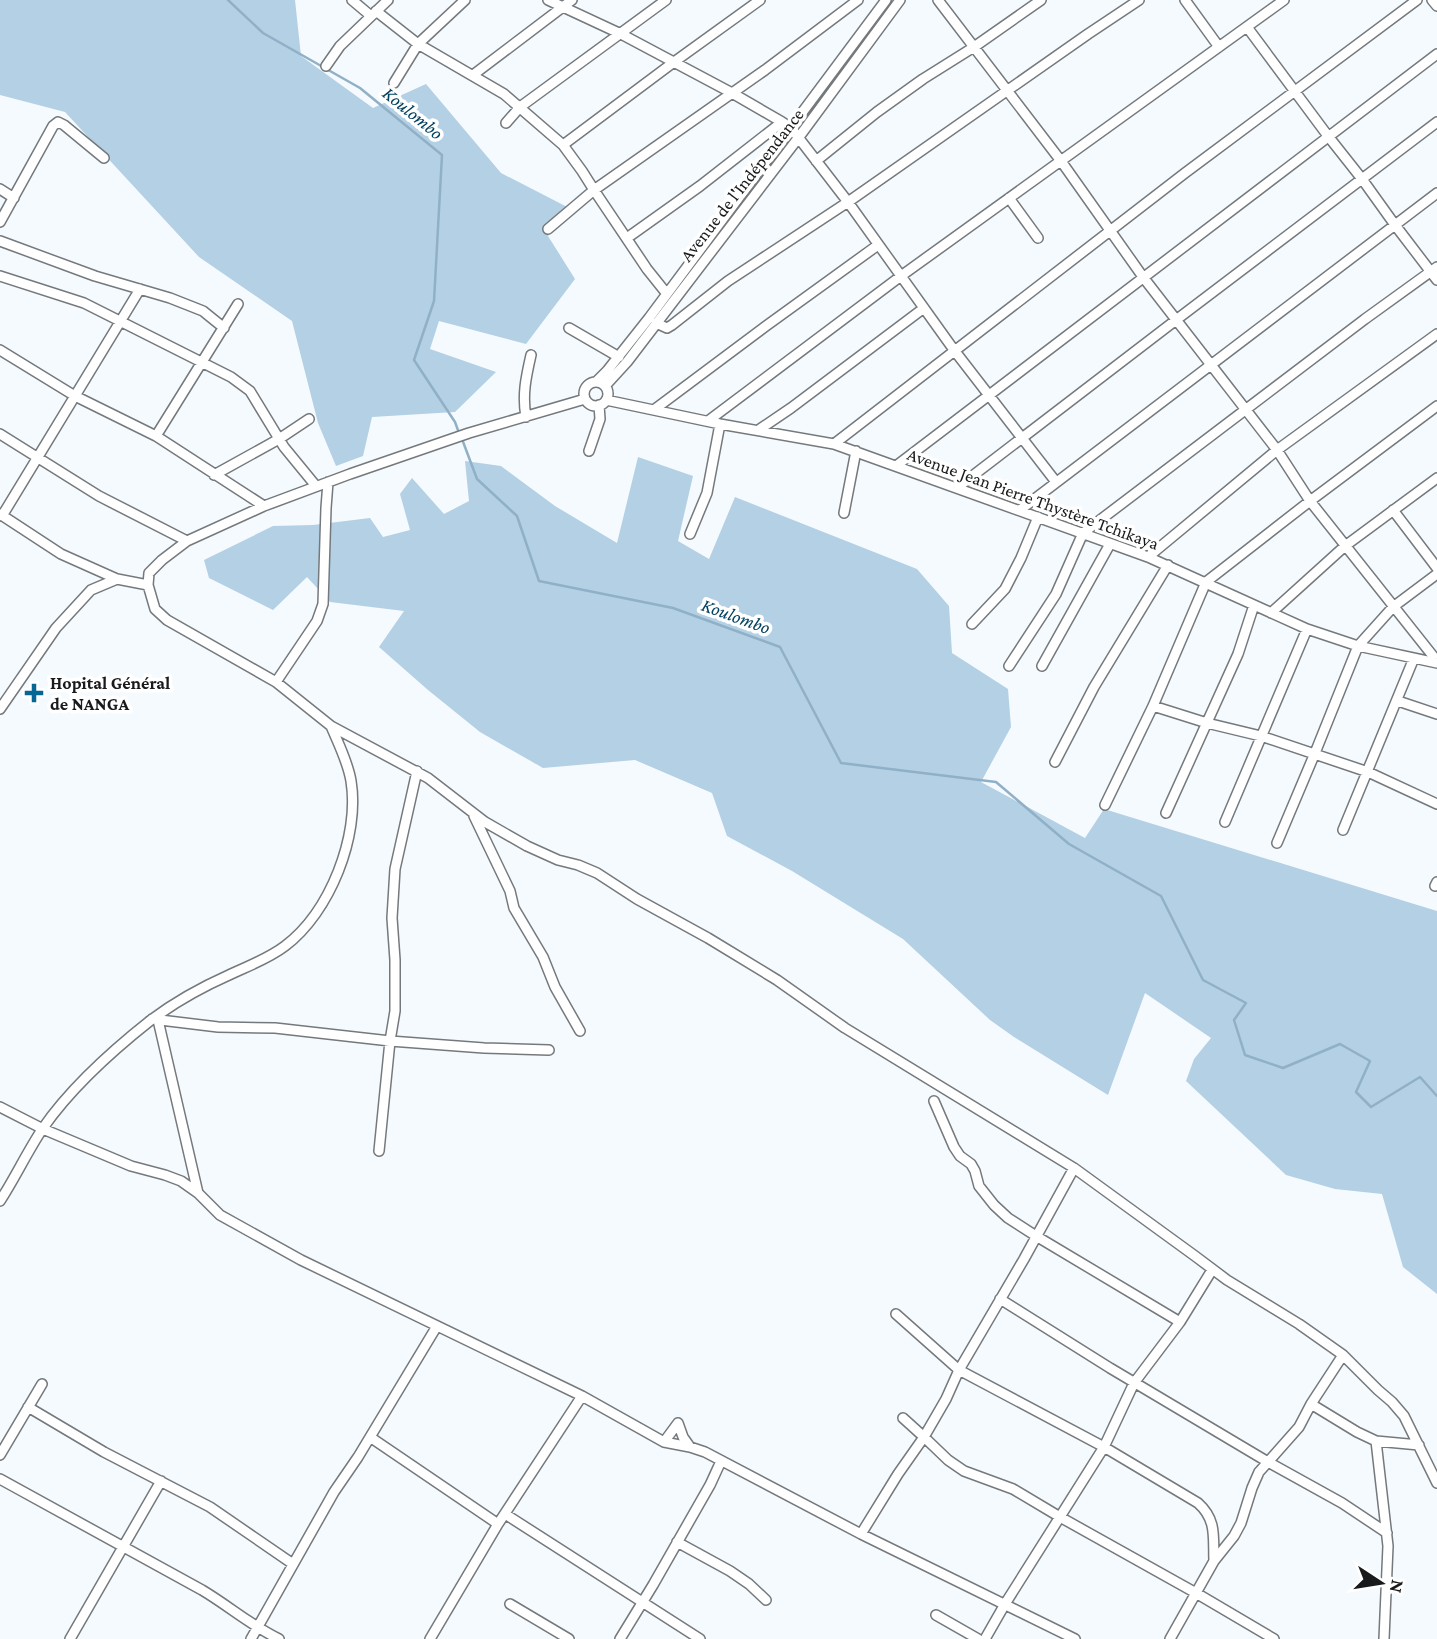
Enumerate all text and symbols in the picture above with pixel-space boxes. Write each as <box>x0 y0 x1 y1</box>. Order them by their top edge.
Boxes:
water label: Koulombo <box>379 82 447 144</box>
street label: Avenue de l'Indépendance <box>676 105 808 265</box>
street label: Avenue Jean Pierre Thystère Tchikaya <box>905 444 1161 554</box>
water label: Koulombo <box>699 594 773 638</box>
place label: Hopital Général de NANGA <box>50 673 170 714</box>
marker: Hopital Général de NANGA <box>24 683 44 703</box>
north arrow <box>1346 1548 1416 1618</box>
text: N <box>1386 1578 1409 1595</box>

